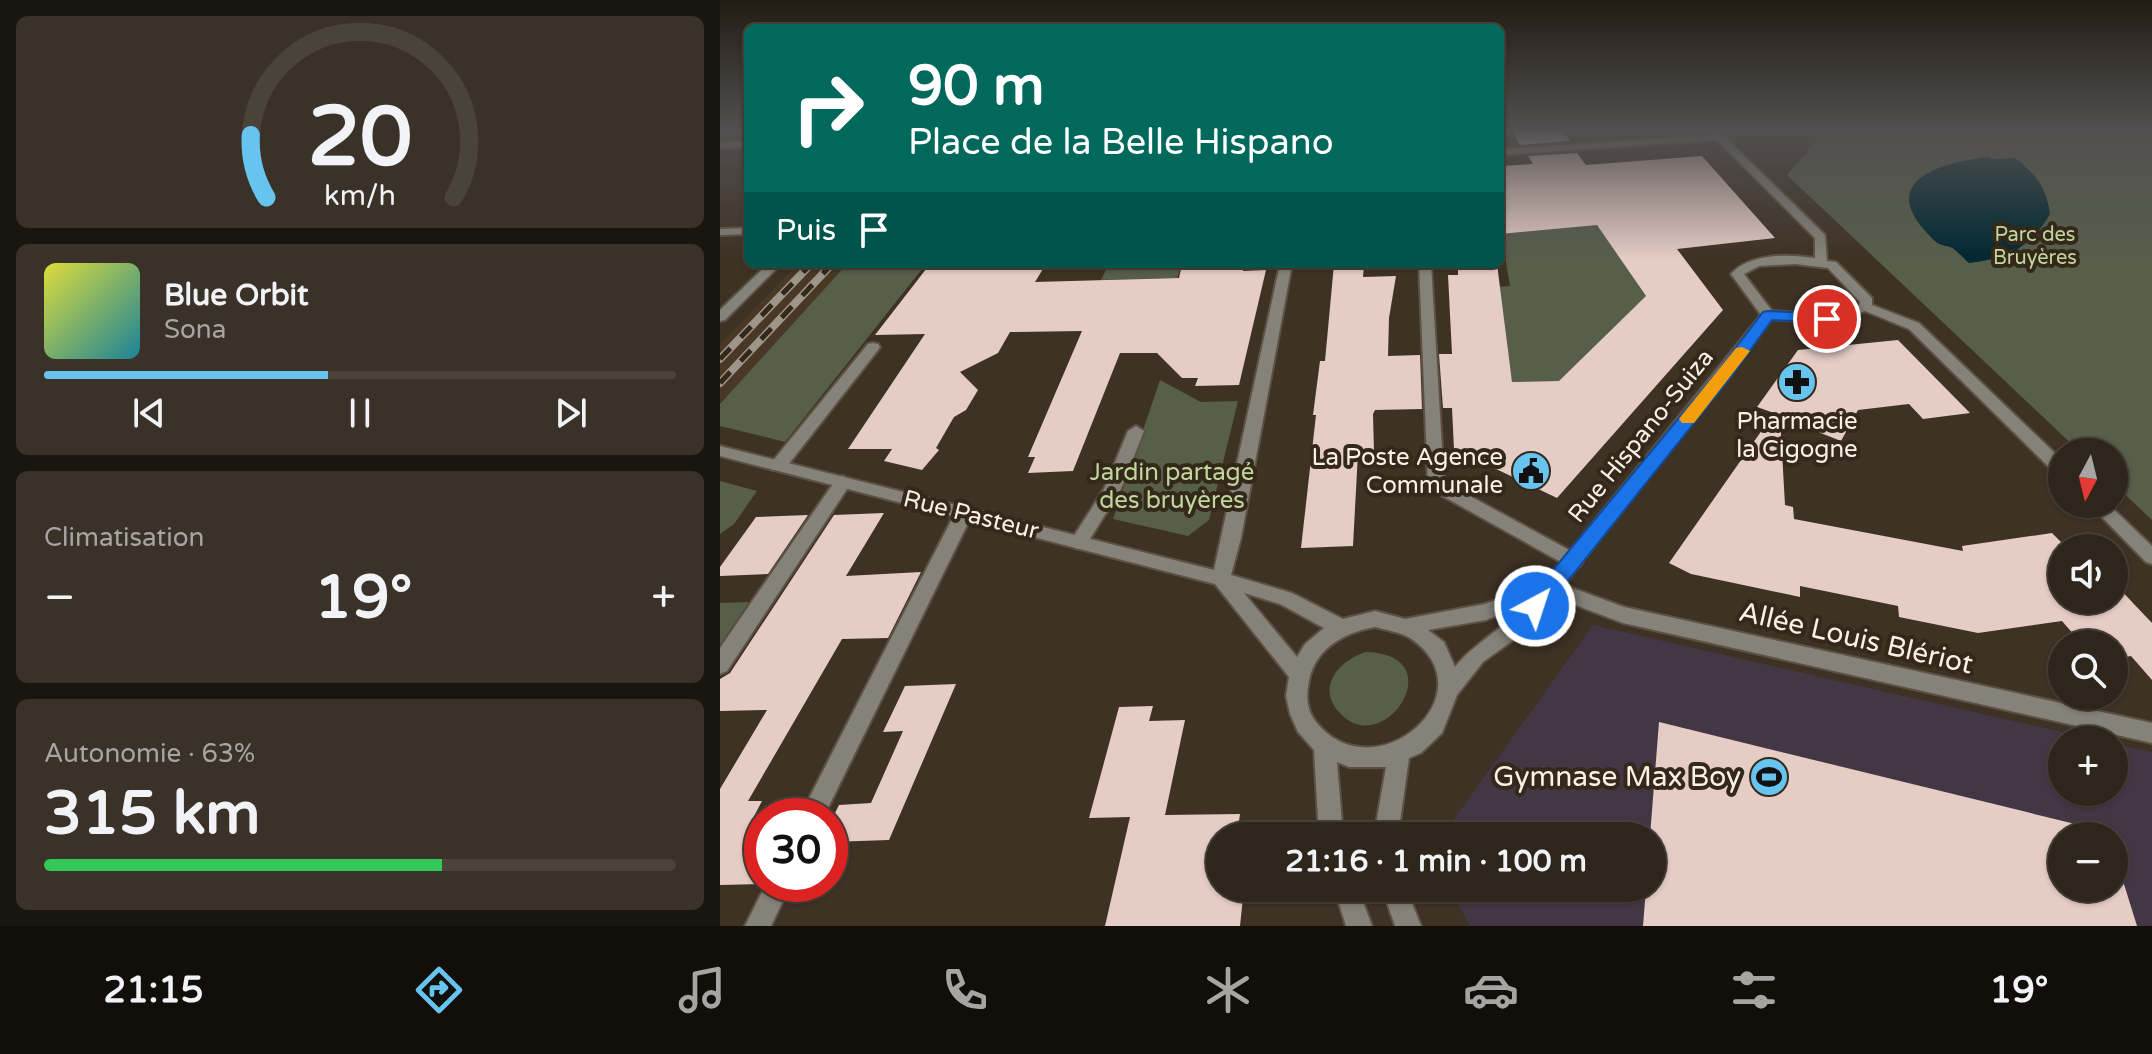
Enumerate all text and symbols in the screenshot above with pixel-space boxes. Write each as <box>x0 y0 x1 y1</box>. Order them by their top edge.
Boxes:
text: 90 m <box>908 53 1044 120</box>
icon: right <box>776 56 880 160</box>
text: 20 <box>308 87 412 187</box>
text: Place de la Belle Hispano <box>908 121 1334 164</box>
text: km/h <box>324 179 396 213</box>
icon: arrive <box>852 208 896 252</box>
text: Puis <box>776 212 836 249</box>
park label: Parc des Bruyères <box>1993 223 2077 270</box>
text: Blue Orbit <box>164 277 309 314</box>
pin <box>1793 285 1861 353</box>
icon: arrive <box>1805 297 1849 341</box>
text: Sona <box>164 314 226 345</box>
street label: Rue Hispano-Suiza <box>1562 343 1720 529</box>
pharmacy icon: Pharmacie la Cigogne <box>1776 361 1818 403</box>
icon: previous <box>127 391 171 435</box>
icon: pause <box>338 391 382 435</box>
icon: next <box>549 391 593 435</box>
place label: Pharmacie la Cigogne <box>1736 407 1858 464</box>
north arrow <box>2048 438 2128 518</box>
map controls <box>2048 438 2128 902</box>
place label: La Poste Agence Communale <box>1312 443 1503 500</box>
public building icon: La Poste Agence Communale <box>1510 450 1552 492</box>
park label: Jardin partagé des bruyères <box>1090 458 1254 515</box>
street label: Rue Pasteur <box>900 484 1042 546</box>
text: Climatisation <box>44 522 204 553</box>
button: sound <box>2048 534 2128 614</box>
text: 19° <box>314 562 412 634</box>
position arrow <box>1493 564 1577 648</box>
text: − <box>44 572 75 625</box>
text: + <box>651 572 676 625</box>
street label: Allée Louis Blériot <box>1736 595 1976 681</box>
button: search <box>2048 630 2128 710</box>
button: + <box>2048 726 2128 806</box>
text: Autonomie · 63% <box>44 738 255 769</box>
sports icon: Gymnase Max Boy <box>1748 756 1790 798</box>
place label: Gymnase Max Boy <box>1493 760 1741 794</box>
text: 315 km <box>44 778 260 850</box>
speed limit sign: 30 <box>744 798 848 902</box>
button: − <box>2048 822 2128 902</box>
text: 21:16 · 1 min · 100 m <box>1285 843 1587 880</box>
icon: directions <box>411 962 467 1018</box>
icon: music <box>674 962 730 1018</box>
icon: phone <box>937 962 993 1018</box>
icon: climate <box>1200 962 1256 1018</box>
icon: car <box>1463 962 1519 1018</box>
icon: filters <box>1726 962 1782 1018</box>
text: 21:15 <box>104 969 203 1012</box>
text: 19° <box>1990 969 2048 1012</box>

